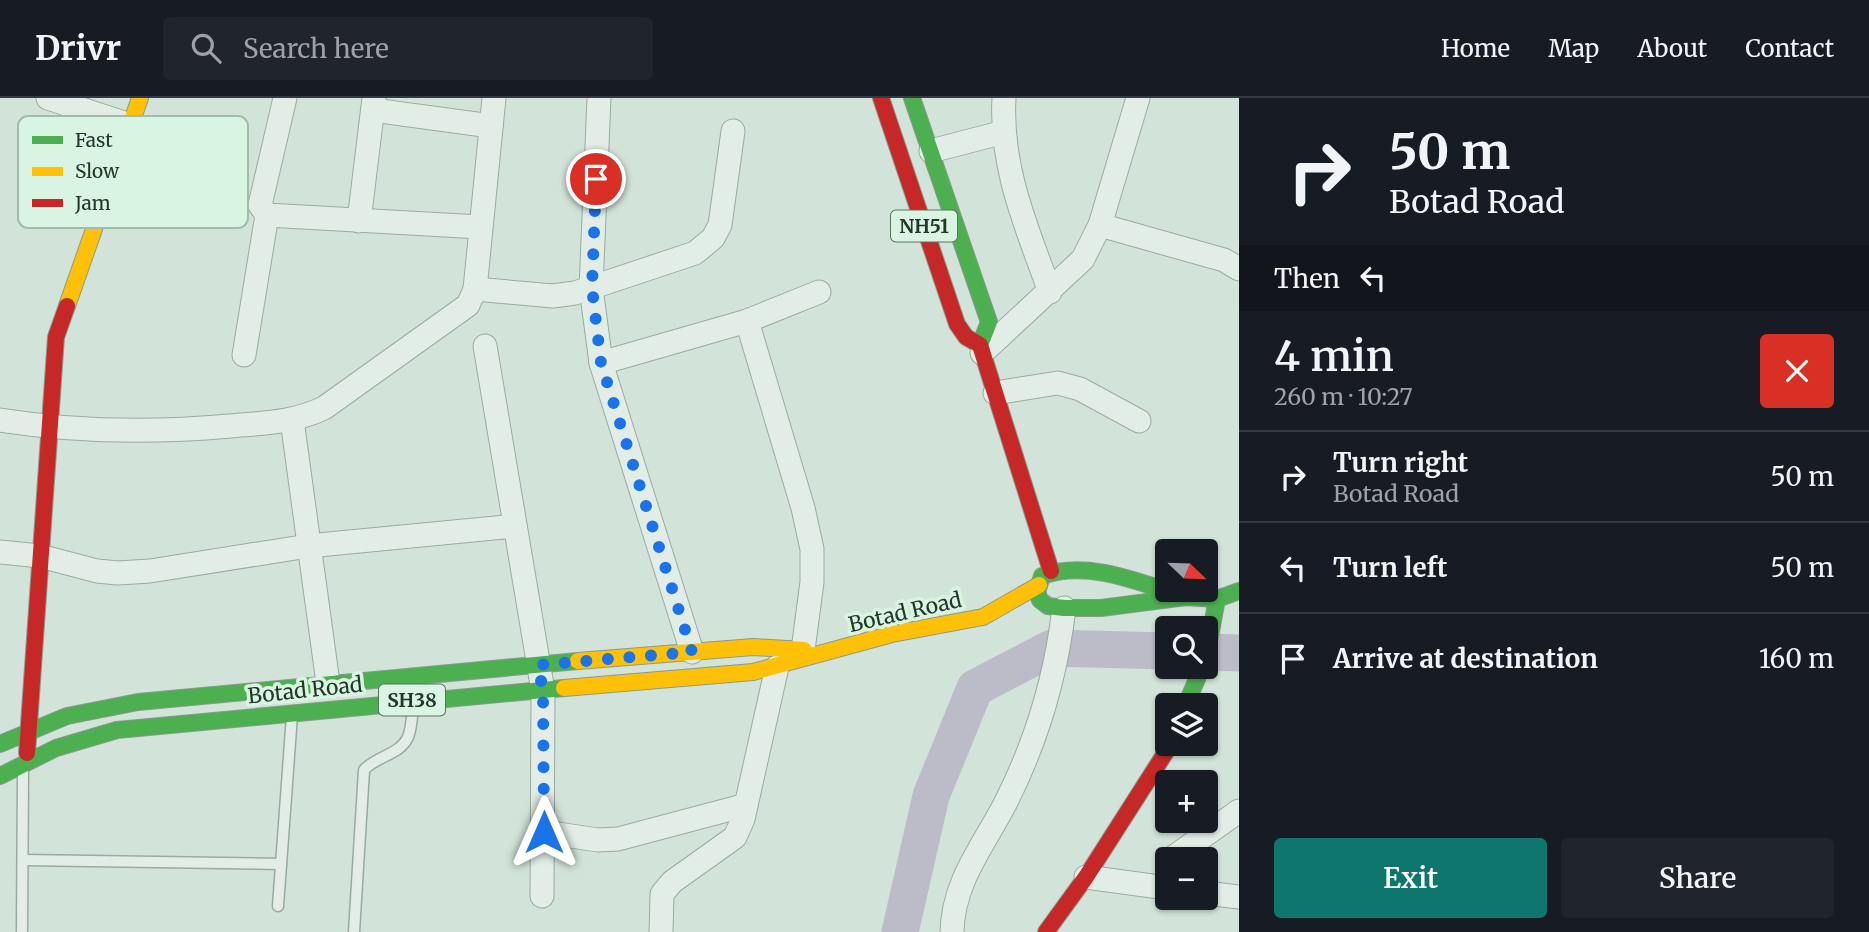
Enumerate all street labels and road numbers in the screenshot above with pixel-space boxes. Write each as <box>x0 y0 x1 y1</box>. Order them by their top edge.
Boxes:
road number: NH51 <box>891 210 957 242</box>
street label: Botad Road <box>846 586 964 638</box>
street label: Botad Road <box>246 671 364 709</box>
road number: SH38 <box>379 684 445 716</box>

